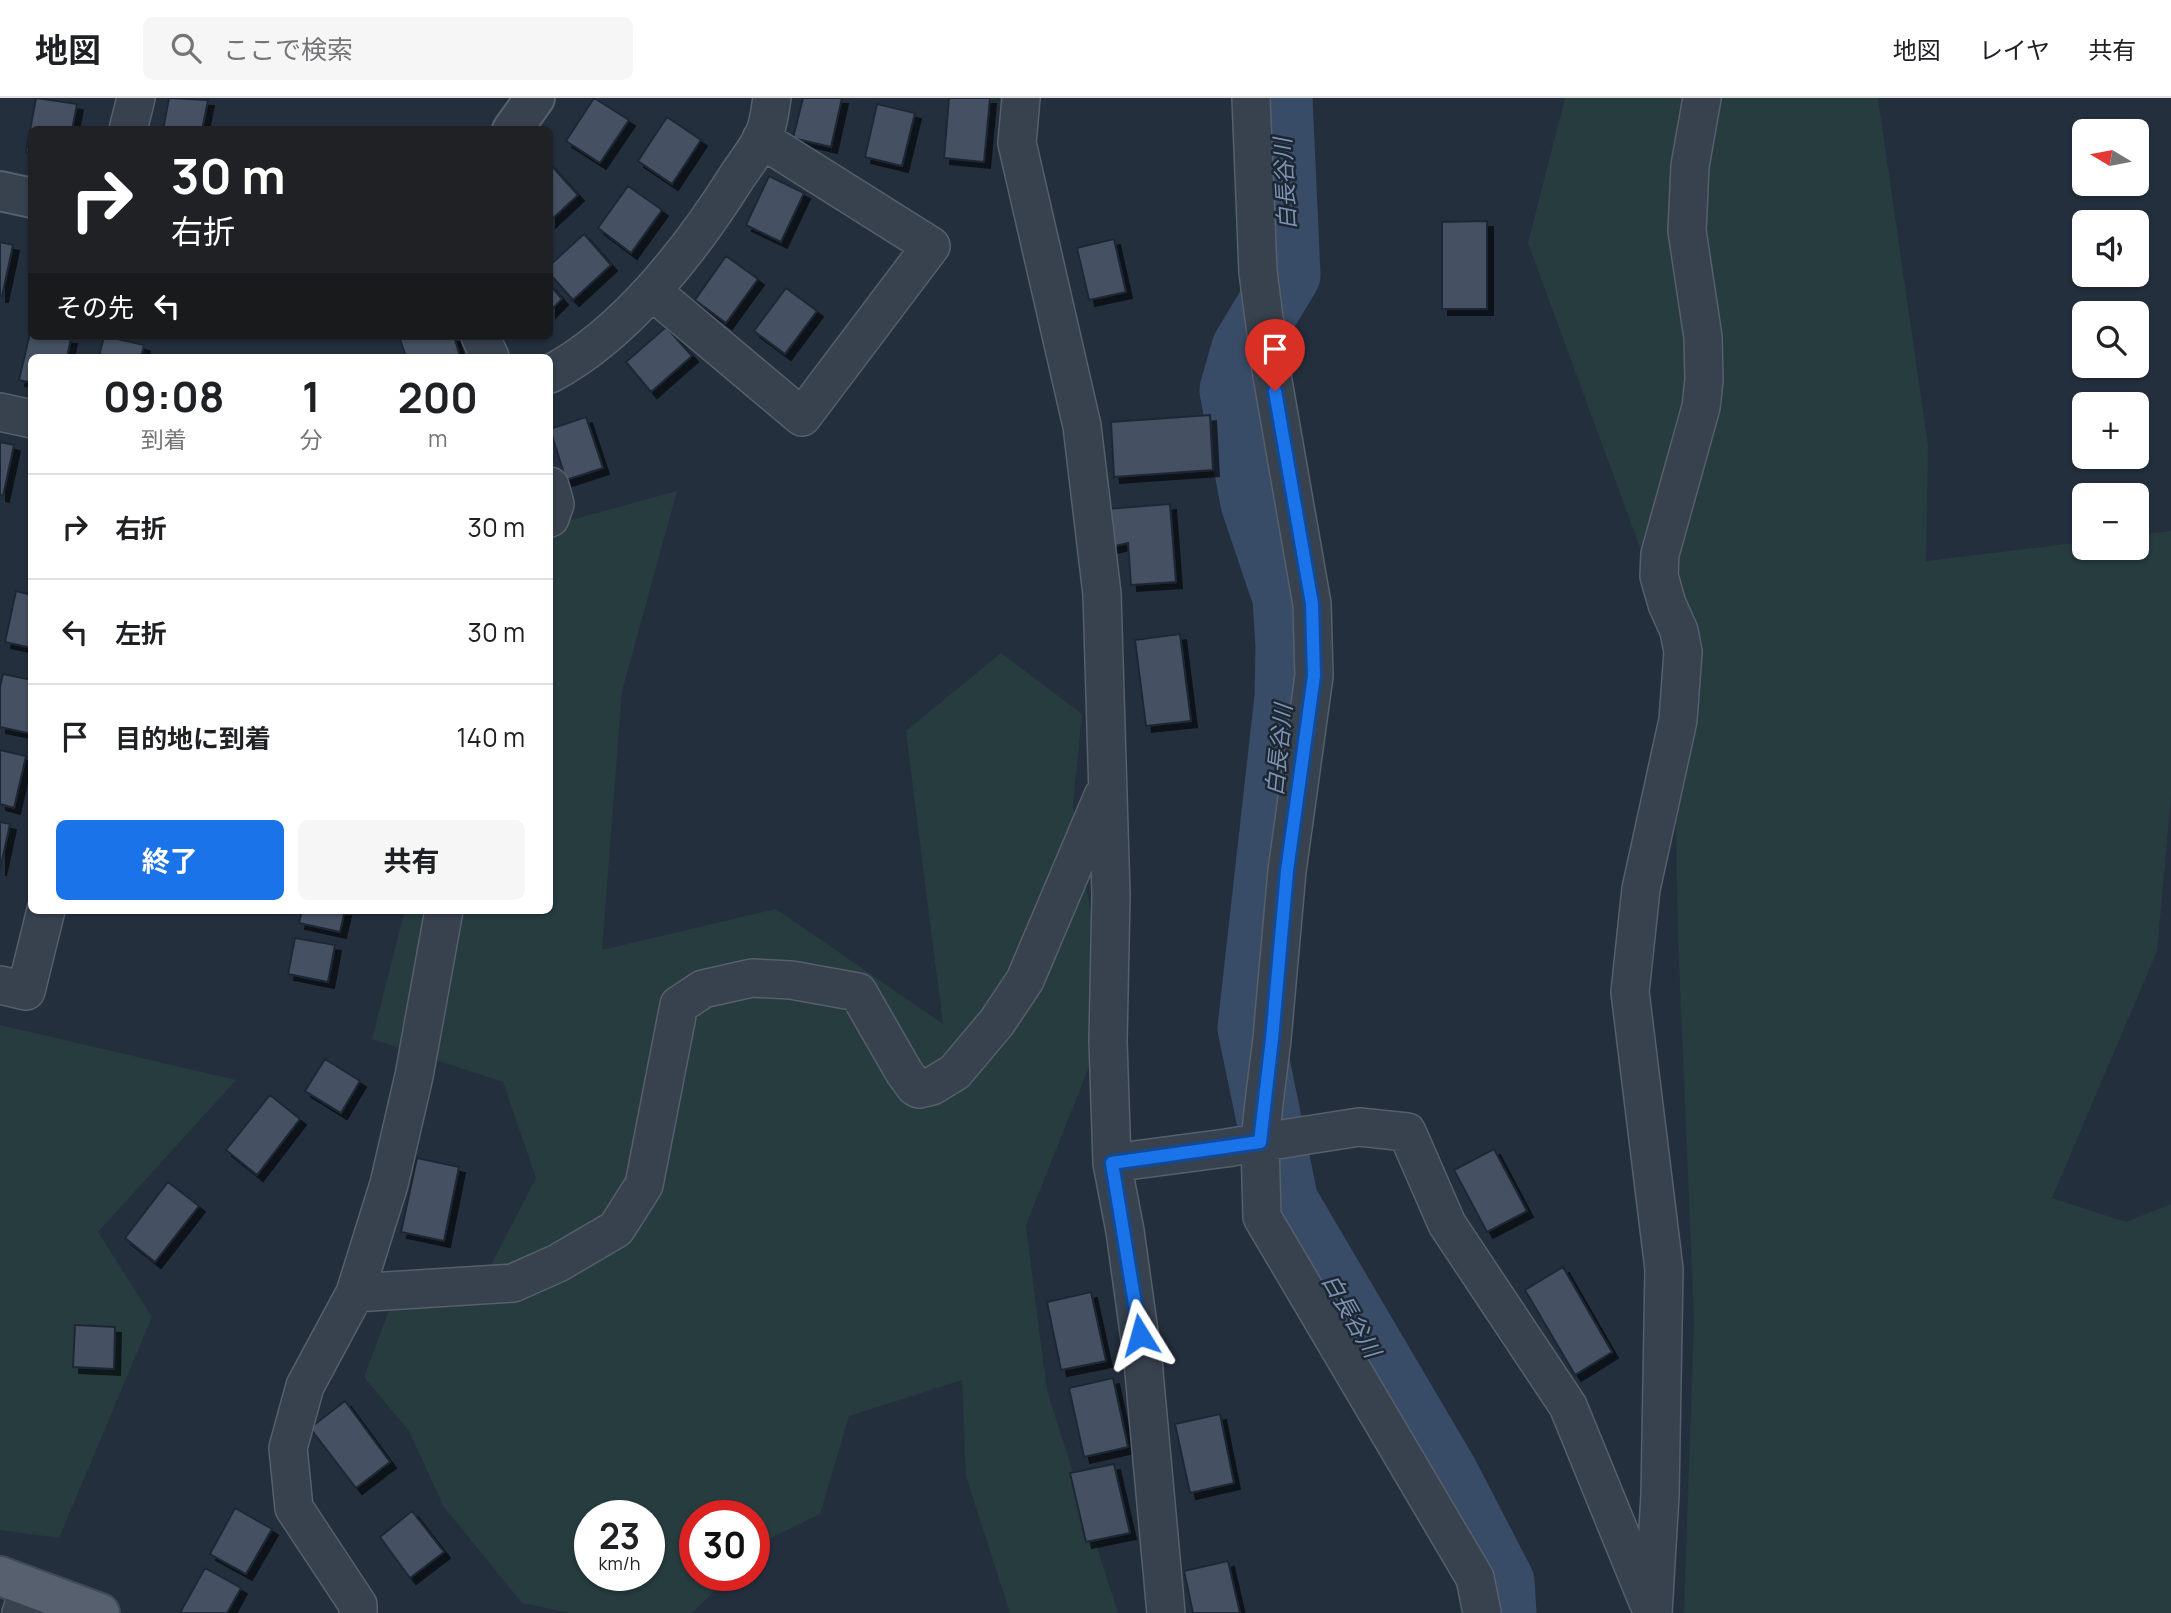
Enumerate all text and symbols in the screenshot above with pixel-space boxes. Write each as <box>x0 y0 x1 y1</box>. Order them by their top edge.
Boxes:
search box <box>143 17 633 80</box>
text: 地図 <box>35 27 101 72</box>
icon: search <box>167 29 205 67</box>
text: ここで検索 <box>223 31 353 67</box>
text: 地図 <box>1893 33 1941 66</box>
text: レイヤ <box>1979 33 2050 66</box>
text: 共有 <box>2088 33 2136 66</box>
north arrow <box>2072 119 2149 196</box>
map controls <box>2072 119 2149 560</box>
water label: 白長谷川 <box>1265 134 1302 231</box>
text: 30 m <box>171 142 286 209</box>
icon: right <box>56 154 147 245</box>
text: 右折 <box>171 209 235 253</box>
button: sound <box>2072 210 2149 287</box>
icon: left <box>148 287 186 325</box>
text: その先 <box>56 289 134 325</box>
button: search <box>2072 301 2149 378</box>
pin <box>1245 319 1305 391</box>
icon: arrive <box>1256 330 1294 368</box>
text: 09:08 <box>103 367 225 425</box>
text: 1 <box>302 367 320 425</box>
text: 200 <box>398 368 478 426</box>
button: + <box>2072 392 2149 469</box>
text: m <box>428 422 448 454</box>
text: 到着 <box>141 423 187 455</box>
text: 分 <box>300 423 323 455</box>
button: − <box>2072 483 2149 560</box>
icon: right <box>56 508 94 546</box>
text: 30 m <box>468 509 525 545</box>
text: 右折 <box>115 510 167 546</box>
icon: left <box>56 613 94 651</box>
text: 30 m <box>468 614 525 650</box>
text: 左折 <box>115 615 167 651</box>
water label: 白長谷川 <box>1257 700 1299 797</box>
icon: arrive <box>56 718 94 756</box>
text: 140 m <box>456 719 525 755</box>
text: 目的地に到着 <box>115 720 271 756</box>
button: 終了 <box>56 820 284 900</box>
button: 共有 <box>298 820 525 900</box>
water label: 白長谷川 <box>1315 1267 1390 1365</box>
position arrow <box>1103 1298 1177 1372</box>
speed limit sign: 30 <box>679 1500 770 1591</box>
text: 23 <box>599 1512 640 1560</box>
text: km/h <box>599 1551 640 1575</box>

